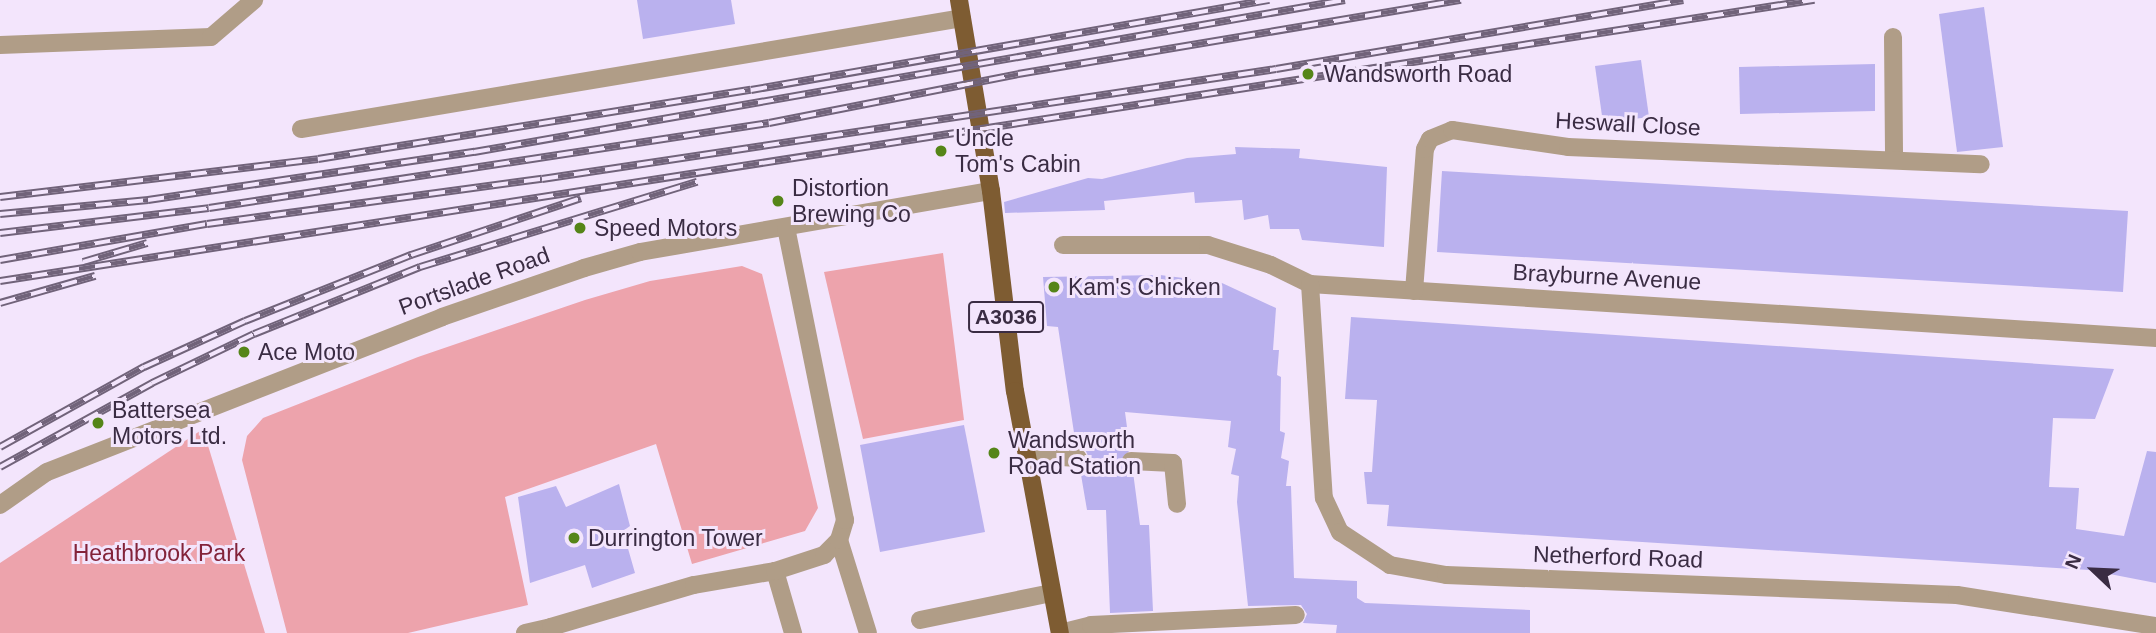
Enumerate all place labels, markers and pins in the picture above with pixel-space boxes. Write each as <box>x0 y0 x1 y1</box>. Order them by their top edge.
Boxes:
place label: Wandsworth Road <box>1324 60 1512 88</box>
marker: Wandsworth Road <box>1298 64 1318 84</box>
place label: Uncle Tom's Cabin <box>955 124 1081 178</box>
marker: Uncle Tom's Cabin <box>933 143 949 159</box>
place label: Distortion Brewing Co <box>792 174 911 228</box>
marker: Distortion Brewing Co <box>770 193 786 209</box>
place label: Speed Motors <box>594 214 737 242</box>
marker: Speed Motors <box>572 220 588 236</box>
place label: Kam's Chicken <box>1068 273 1221 301</box>
marker: Kam's Chicken <box>1046 279 1062 295</box>
place label: Ace Moto <box>258 338 355 366</box>
marker: Ace Moto <box>236 344 252 360</box>
place label: Battersea Motors Ltd. <box>112 396 227 450</box>
marker: Battersea Motors Ltd. <box>90 415 106 431</box>
place label: Wandsworth Road Station <box>1008 426 1141 480</box>
marker: Wandsworth Road Station <box>986 445 1002 461</box>
place label: Durrington Tower <box>588 524 763 552</box>
marker: Durrington Tower <box>566 530 582 546</box>

